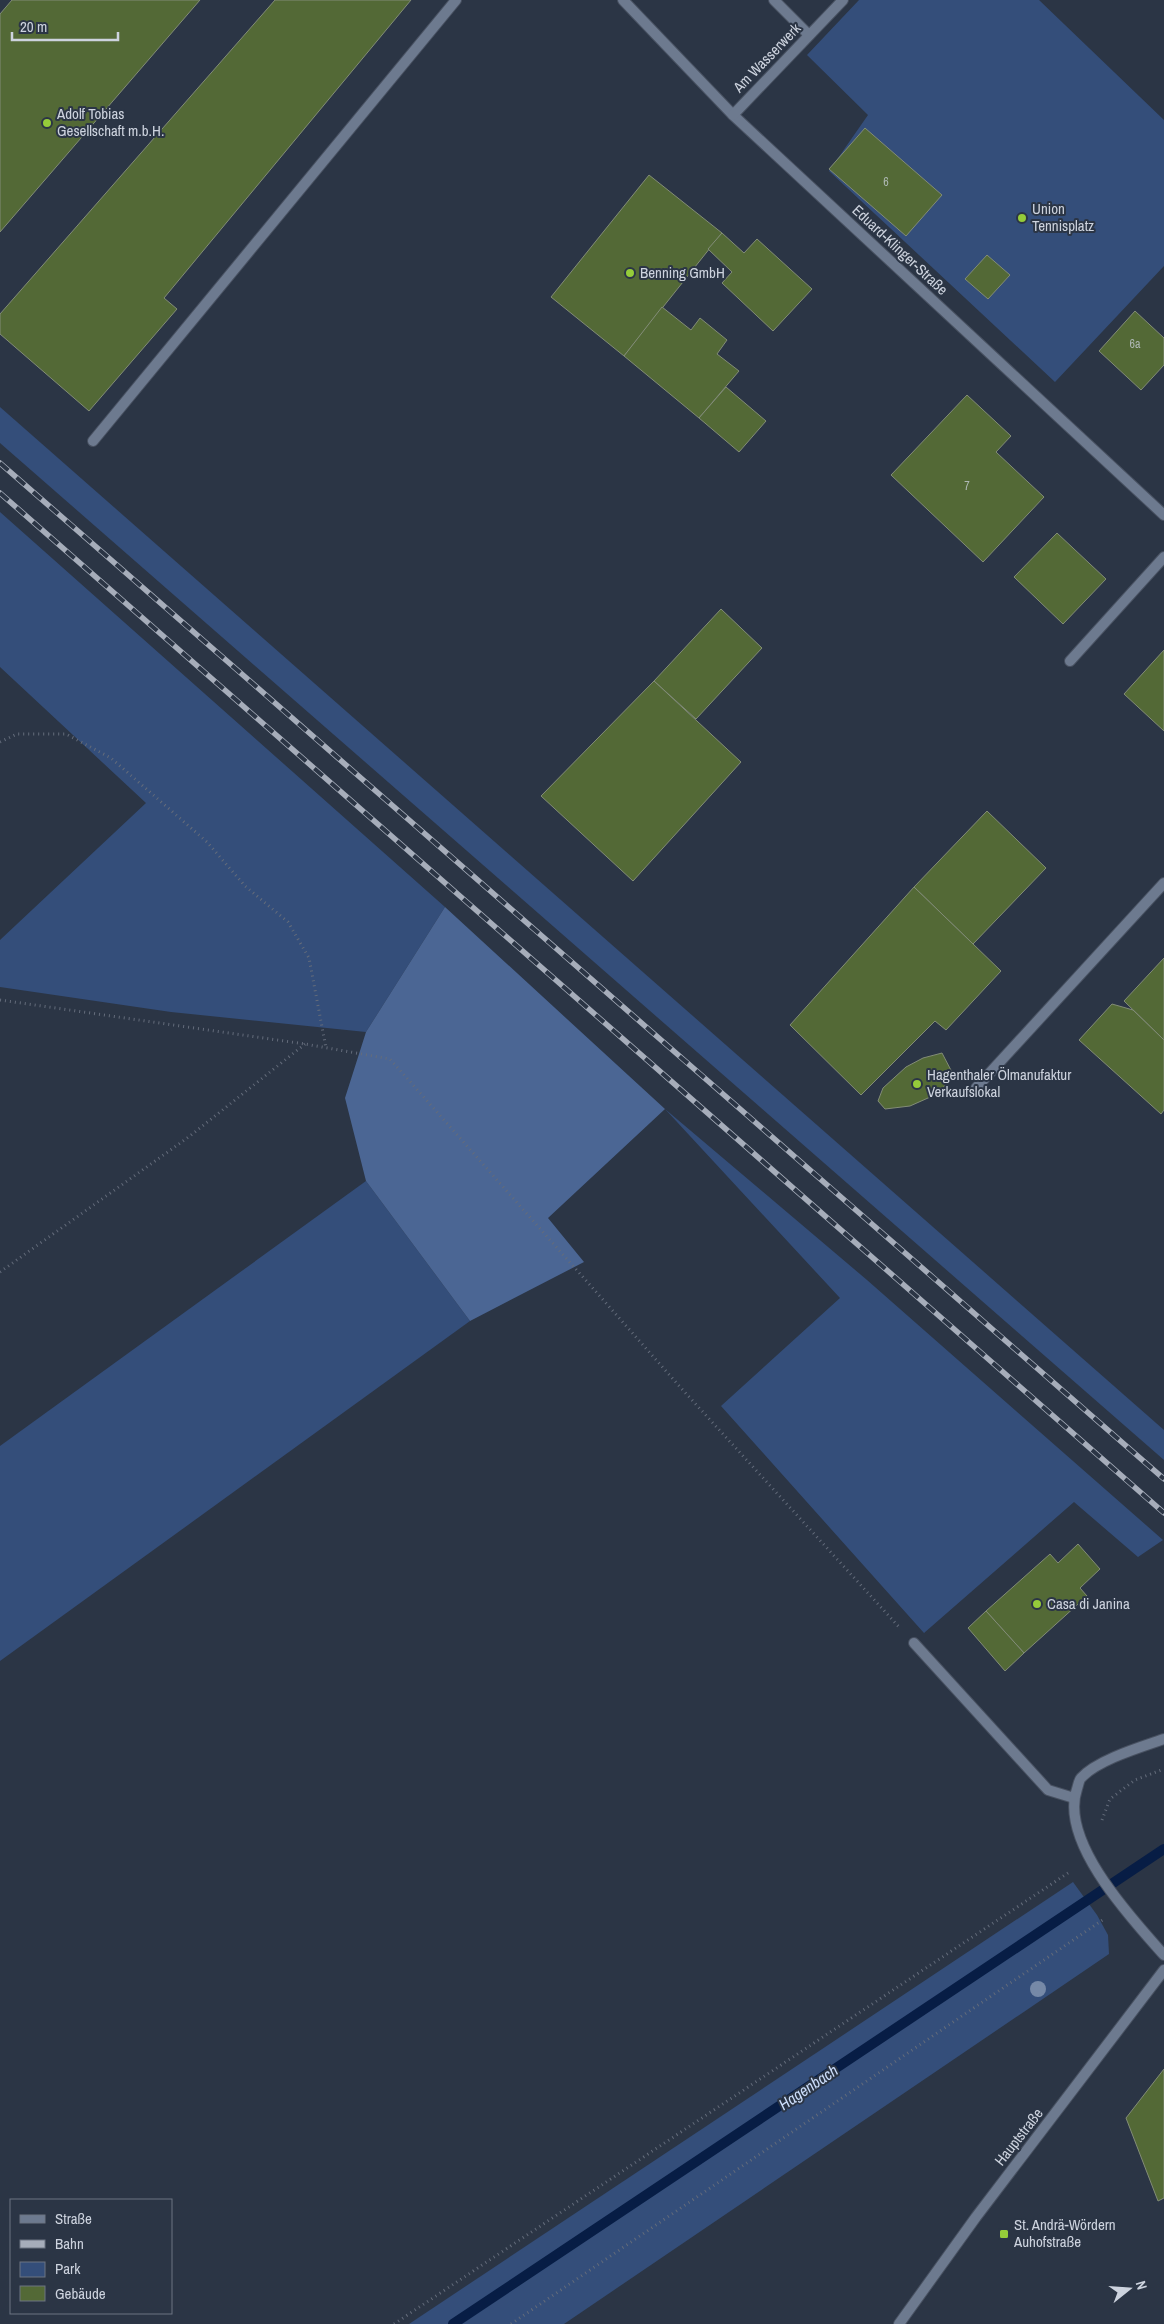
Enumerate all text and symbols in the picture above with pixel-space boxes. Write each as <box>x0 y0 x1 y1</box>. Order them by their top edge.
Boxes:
scale bar <box>12 10 119 42</box>
text: 20 m <box>20 16 47 37</box>
street label: Am Wasserwerk <box>727 18 806 98</box>
place label: Adolf Tobias Gesellschaft m.b.H. <box>56 103 164 141</box>
marker: Adolf Tobias Gesellschaft m.b.H. <box>41 117 53 129</box>
house number: 6 <box>883 174 889 190</box>
place label: Union Tennisplatz <box>1032 198 1094 236</box>
street label: Eduard-Klinger-Straße <box>848 200 953 300</box>
marker: Union Tennisplatz <box>1016 212 1028 224</box>
place label: Benning GmbH <box>640 262 725 283</box>
marker: Benning GmbH <box>624 267 636 279</box>
house number: 6a <box>1130 336 1141 352</box>
house number: 7 <box>964 478 970 494</box>
place label: Hagenthaler Ölmanufaktur Verkaufslokal <box>927 1064 1071 1102</box>
marker: Hagenthaler Ölmanufaktur Verkaufslokal <box>911 1078 923 1090</box>
place label: Casa di Janina <box>1047 1593 1130 1614</box>
marker: Casa di Janina <box>1031 1598 1043 1610</box>
water label: Hagenbach <box>774 2059 842 2115</box>
street label: Hauptstraße <box>989 2103 1048 2170</box>
legend <box>10 2199 172 2314</box>
text: Straße <box>55 2208 92 2229</box>
place label: St. Andrä-Wördern Auhofstraße <box>1013 2214 1116 2252</box>
marker: St. Andrä-Wördern Auhofstraße <box>998 2228 1010 2240</box>
text: Bahn <box>55 2233 84 2254</box>
text: Park <box>55 2258 81 2279</box>
north arrow <box>1104 2264 1154 2314</box>
text: N <box>1132 2279 1151 2292</box>
text: Gebäude <box>55 2283 106 2304</box>

